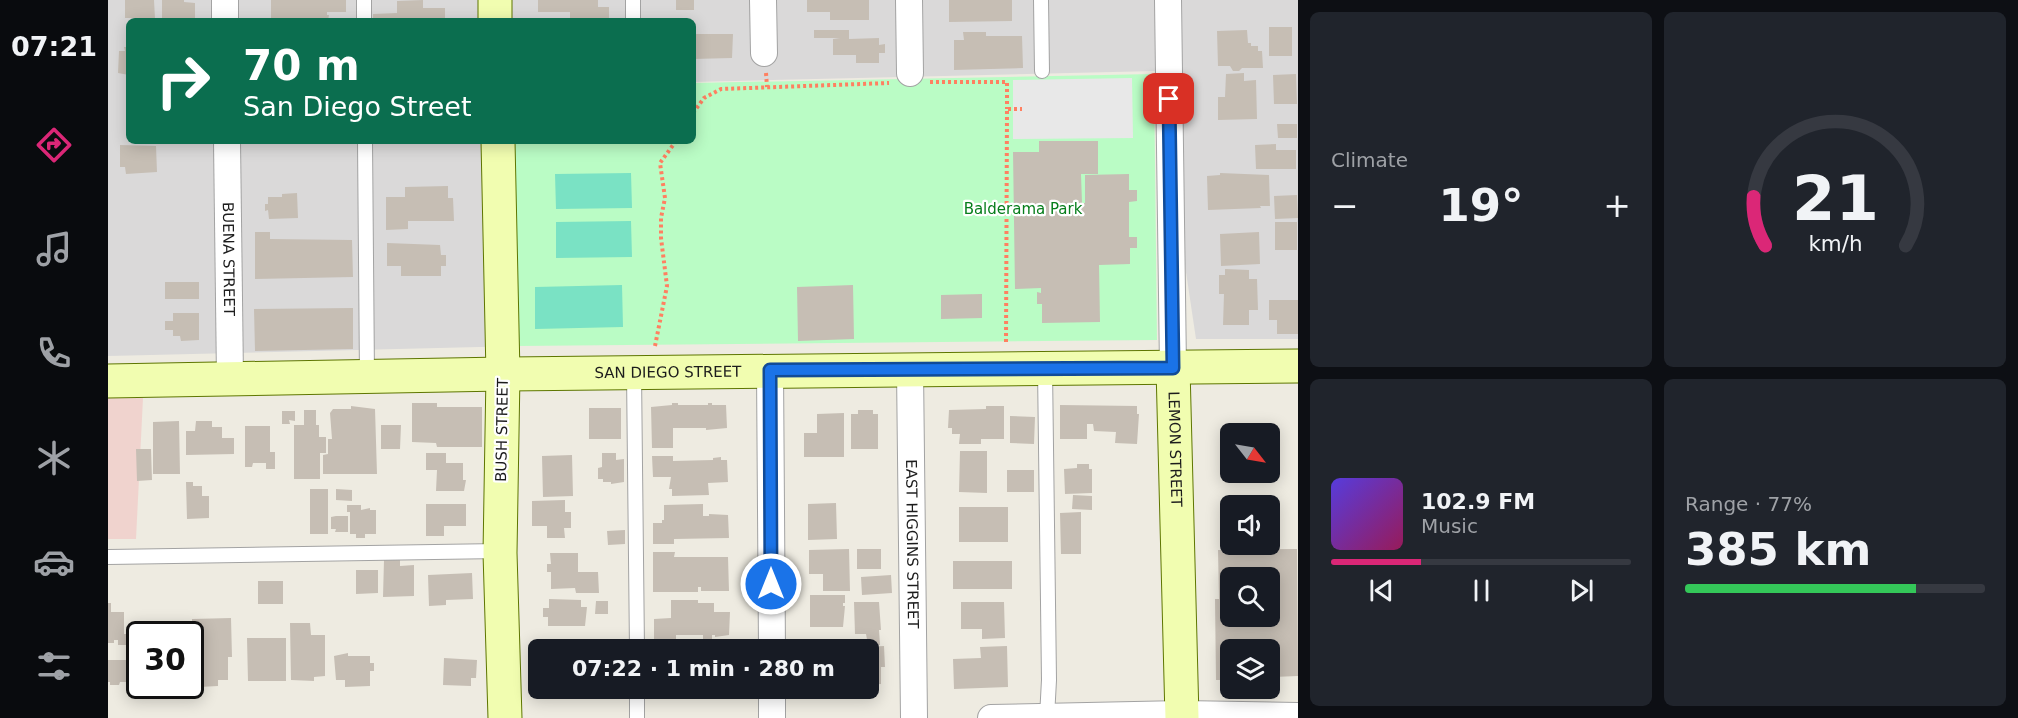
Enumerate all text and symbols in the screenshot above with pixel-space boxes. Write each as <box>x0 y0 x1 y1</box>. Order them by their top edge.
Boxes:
text: 07:21 <box>11 31 97 62</box>
text: 70 m <box>243 41 360 90</box>
icon: right <box>144 42 222 120</box>
pin <box>1143 73 1194 124</box>
icon: arrive <box>1152 82 1185 115</box>
text: San Diego Street <box>243 91 472 122</box>
icon: directions <box>33 124 75 166</box>
text: Climate <box>1331 148 1408 172</box>
text: 21 <box>1792 162 1878 235</box>
text: 19° <box>1438 179 1524 232</box>
text: − <box>1331 186 1359 225</box>
text: + <box>1603 186 1631 225</box>
park label: Balderama Park <box>964 200 1083 218</box>
street label: BUENA STREET <box>219 202 238 317</box>
icon: music <box>33 228 75 270</box>
text: km/h <box>1808 232 1862 257</box>
icon: phone <box>33 332 75 374</box>
street label: SAN DIEGO STREET <box>594 363 742 382</box>
street label: BUSH STREET <box>492 377 512 482</box>
street label: LEMON STREET <box>1165 391 1186 508</box>
north arrow <box>1220 423 1280 483</box>
map controls <box>1220 423 1280 699</box>
icon: climate <box>33 437 75 479</box>
street label: EAST HIGGINS STREET <box>902 459 922 630</box>
text: 102.9 FM <box>1421 489 1535 514</box>
text: Range · 77% <box>1685 492 1812 516</box>
button: sound <box>1220 495 1280 555</box>
text: Music <box>1421 514 1478 538</box>
text: 385 km <box>1685 523 1871 576</box>
icon: car <box>33 541 75 583</box>
position arrow <box>739 552 803 616</box>
button: search <box>1220 567 1280 627</box>
icon: previous <box>1365 574 1398 607</box>
icon: pause <box>1465 574 1498 607</box>
icon: next <box>1565 574 1598 607</box>
speed limit sign: 30 <box>126 621 204 699</box>
button: layers <box>1220 639 1280 699</box>
icon: filters <box>33 645 75 687</box>
text: 07:22 · 1 min · 280 m <box>572 656 835 681</box>

